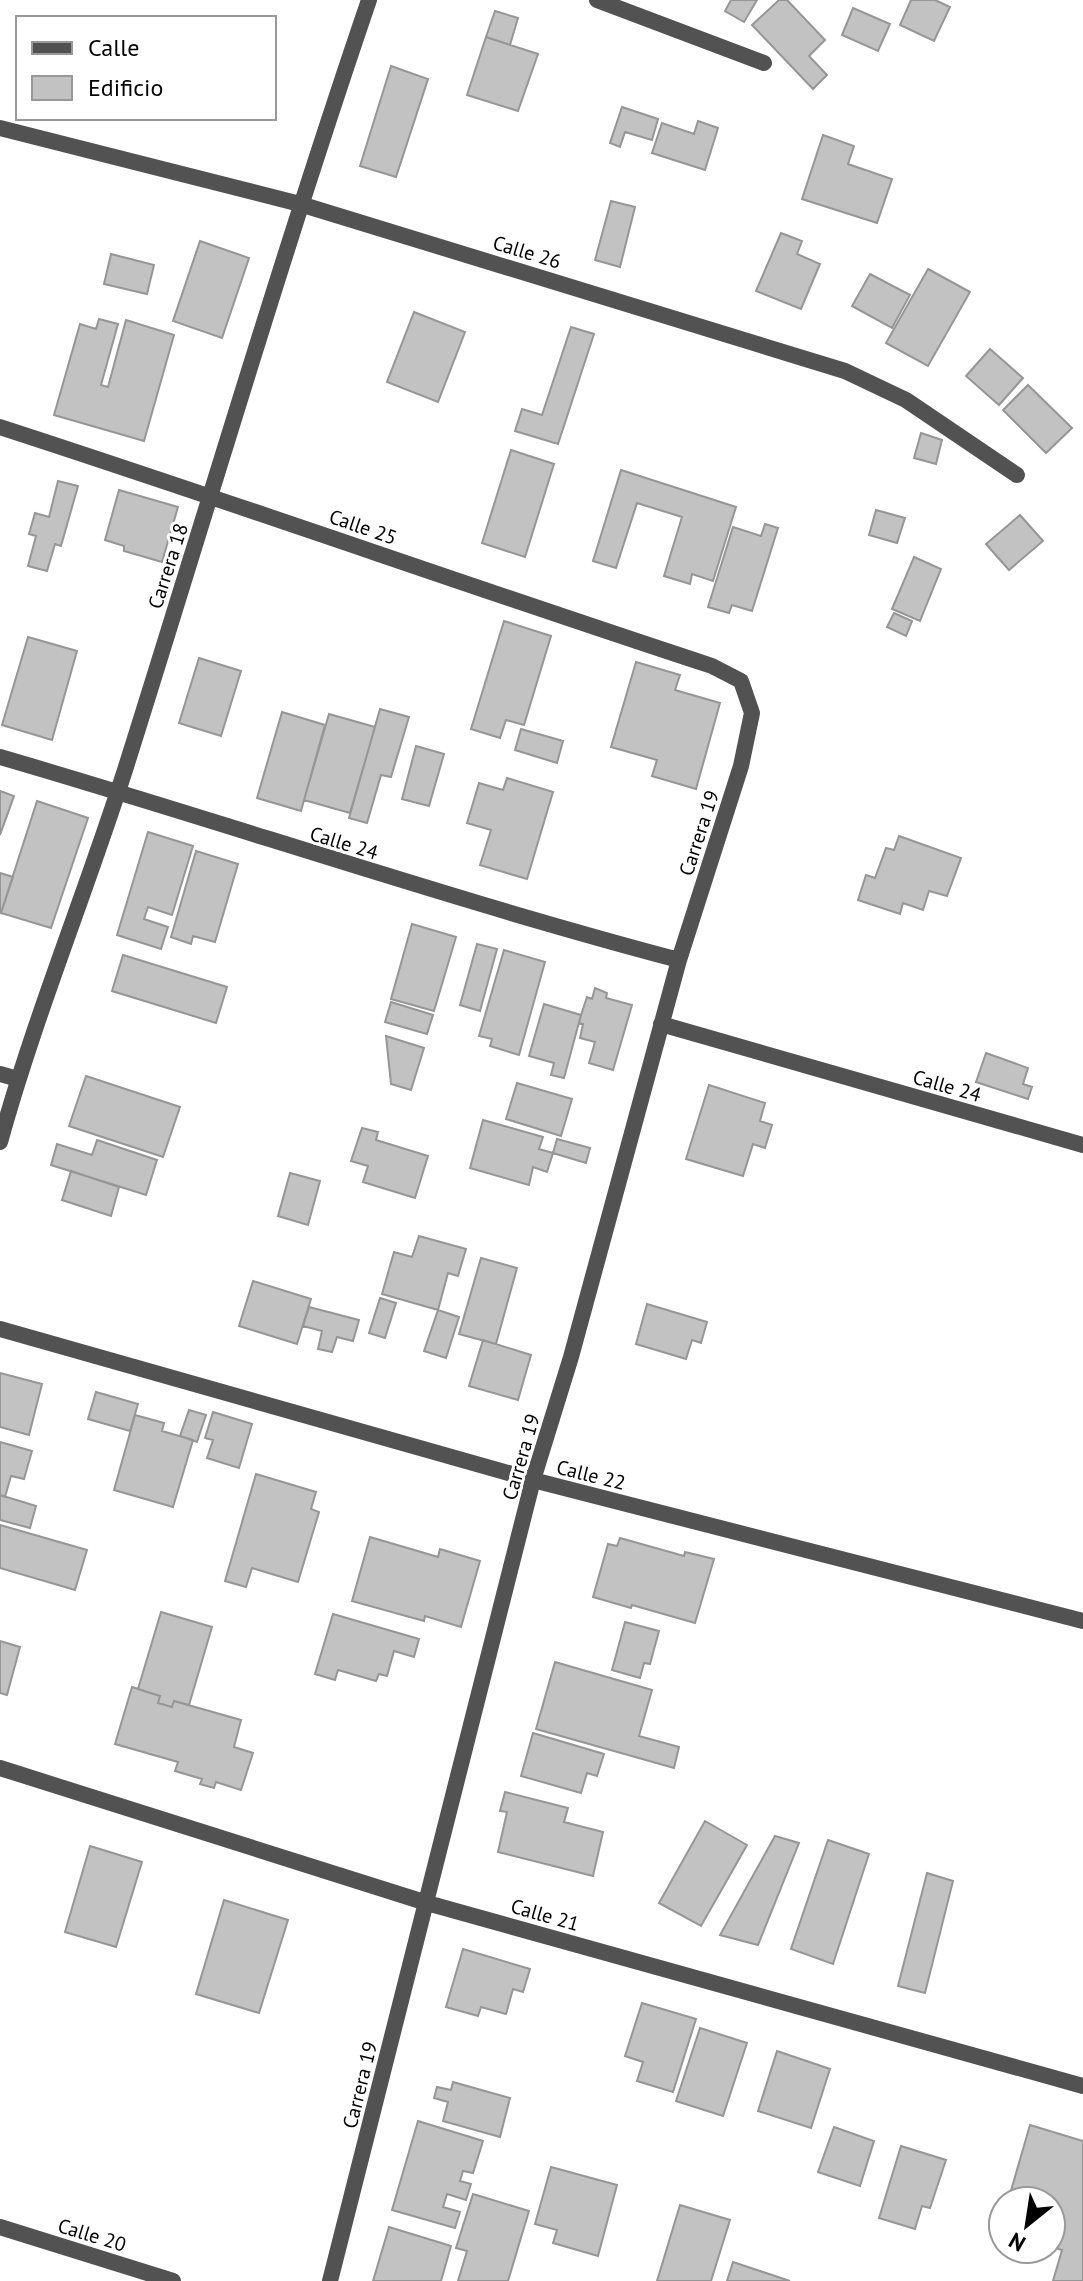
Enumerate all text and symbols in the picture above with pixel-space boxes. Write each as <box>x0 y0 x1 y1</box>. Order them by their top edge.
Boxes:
legend <box>16 16 276 120</box>
text: Calle <box>88 32 139 63</box>
text: Edificio <box>88 72 163 103</box>
street label: Calle 26 <box>490 229 564 275</box>
street label: Calle 25 <box>326 503 400 551</box>
street label: Carrera 18 <box>142 520 194 612</box>
street label: Carrera 19 <box>673 787 725 879</box>
street label: Calle 24 <box>307 820 381 866</box>
street label: Calle 24 <box>910 1064 984 1108</box>
street label: Carrera 19 <box>496 1411 546 1503</box>
street label: Calle 22 <box>554 1454 628 1496</box>
street label: Calle 21 <box>508 1893 582 1937</box>
street label: Carrera 19 <box>337 2039 383 2131</box>
north arrow <box>987 2185 1067 2265</box>
street label: Calle 20 <box>55 2212 129 2258</box>
text: N <box>1004 2227 1030 2258</box>

